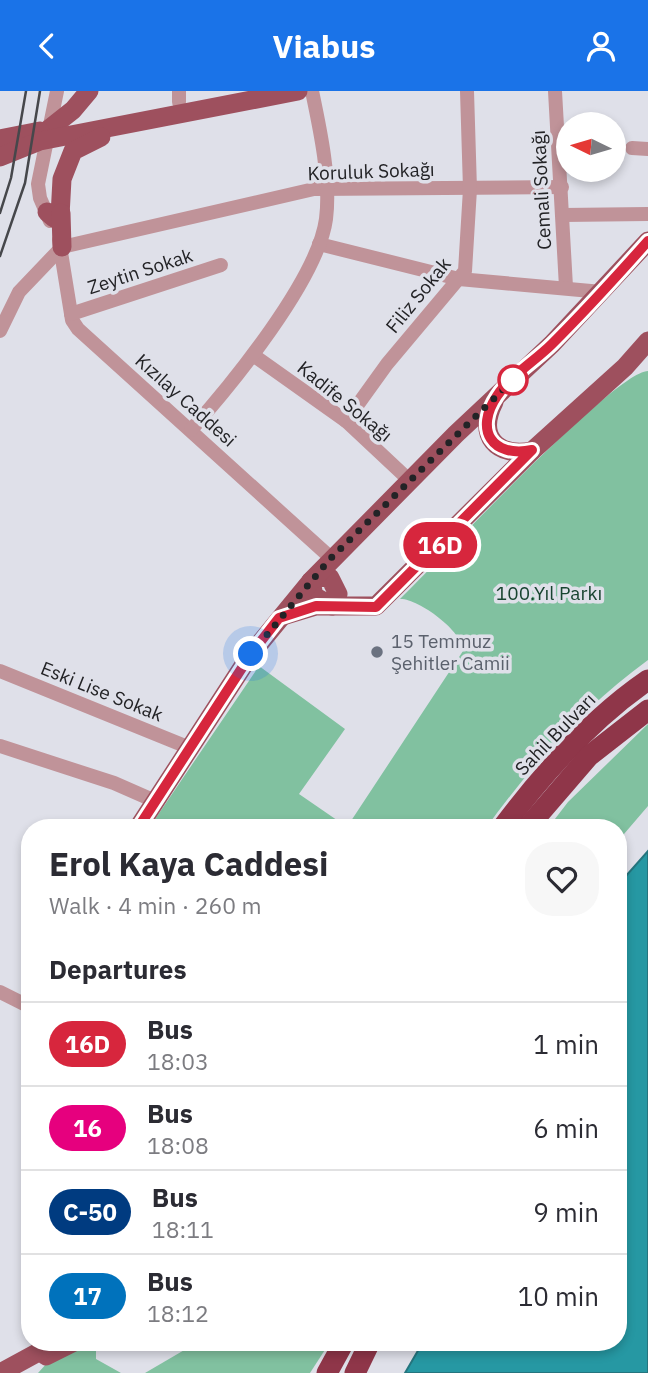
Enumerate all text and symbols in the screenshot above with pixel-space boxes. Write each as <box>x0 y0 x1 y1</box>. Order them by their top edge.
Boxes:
text: Viabus <box>273 25 375 67</box>
icon: back <box>28 27 66 65</box>
icon: person <box>582 27 620 65</box>
north arrow <box>556 112 626 182</box>
map controls <box>556 112 626 182</box>
street label: Cemali Sokağı <box>526 129 556 251</box>
street label: Koruluk Sokağı <box>307 157 435 185</box>
street label: Zeytin Sokak <box>84 243 196 299</box>
street label: Filiz Sokak <box>380 252 456 338</box>
street label: Kızılay Caddesi <box>130 348 242 452</box>
street label: Kadife Sokağı <box>293 355 397 447</box>
unlabelled marker <box>498 365 528 395</box>
line badge: 16D <box>400 522 480 568</box>
text: 16D <box>417 529 463 561</box>
park label: 100.Yıl Parkı <box>496 581 602 605</box>
place label: 15 Temmuz Şehitler Camii <box>391 629 510 675</box>
your location <box>233 636 268 671</box>
marker: 15 Temmuz Şehitler Camii <box>369 644 385 660</box>
street label: Eski Lise Sokak <box>37 656 167 726</box>
street label: Sahil Bulvarı <box>510 688 600 780</box>
text: Erol Kaya Caddesi <box>49 842 328 885</box>
button: heart <box>525 842 599 916</box>
text: Walk · 4 min · 260 m <box>49 890 262 920</box>
text: Departures <box>49 952 187 986</box>
text: Bus <box>147 1012 193 1046</box>
text: 1 min <box>533 1027 599 1061</box>
text: 16D <box>65 1028 110 1060</box>
text: 18:03 <box>147 1046 209 1076</box>
text: Bus <box>147 1096 193 1130</box>
text: 6 min <box>533 1111 599 1145</box>
text: 16 <box>73 1112 102 1144</box>
text: 18:08 <box>147 1130 209 1160</box>
text: Bus <box>152 1180 198 1214</box>
text: 9 min <box>533 1195 599 1229</box>
text: C-50 <box>63 1196 117 1228</box>
text: 18:11 <box>152 1214 214 1244</box>
text: Bus <box>147 1264 193 1298</box>
text: 10 min <box>518 1279 599 1313</box>
text: 17 <box>73 1280 102 1312</box>
text: 18:12 <box>147 1298 209 1328</box>

